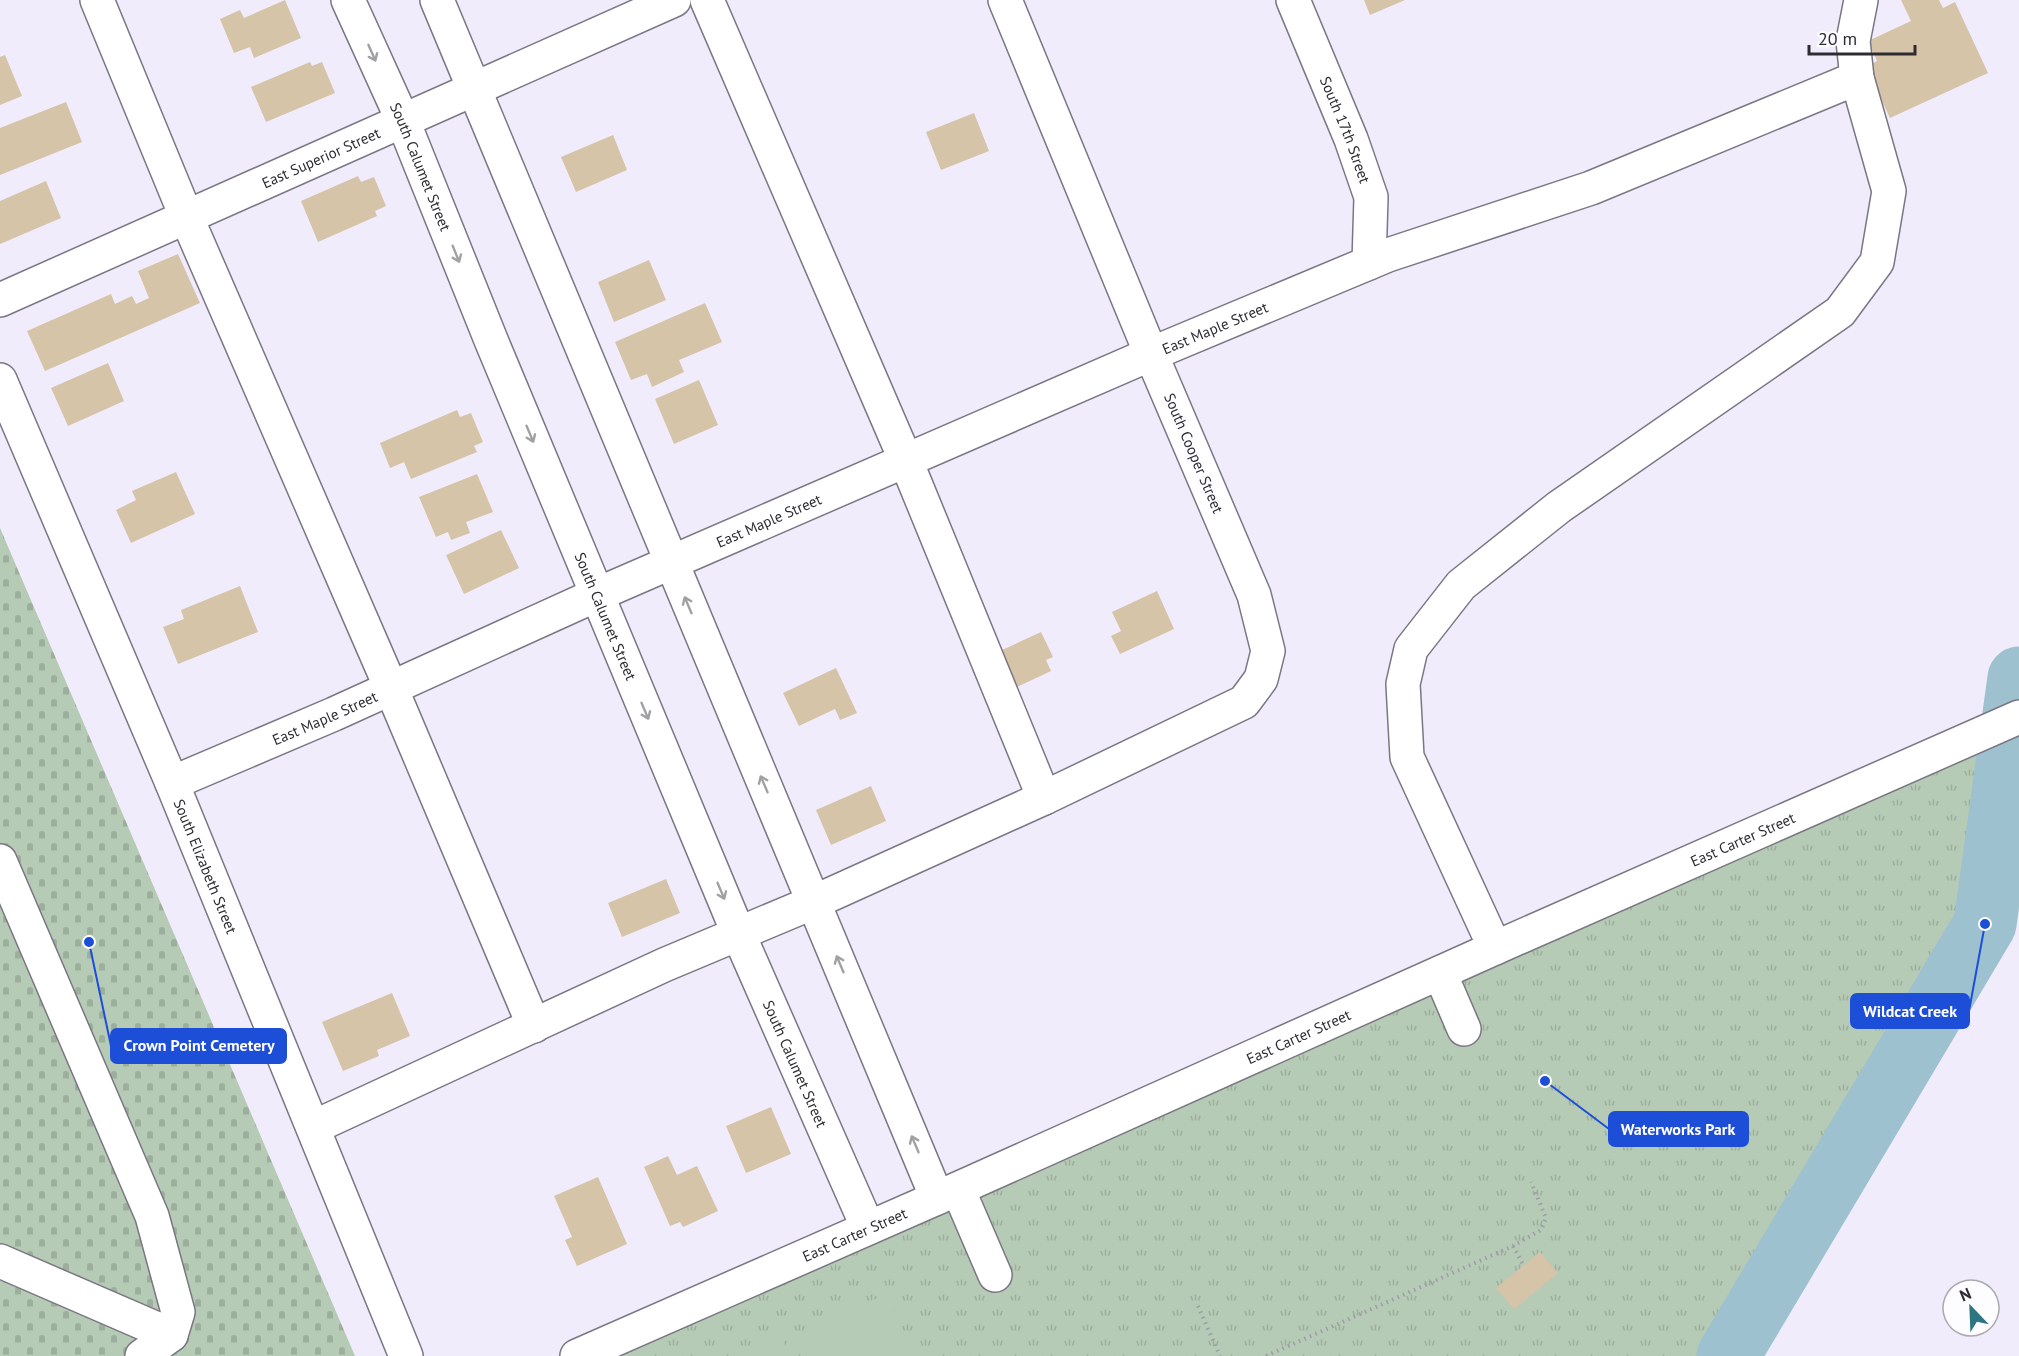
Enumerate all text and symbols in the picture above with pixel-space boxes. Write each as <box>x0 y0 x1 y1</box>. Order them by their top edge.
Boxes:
scale bar <box>1809 18 1916 56</box>
text: 20 m <box>1818 27 1857 50</box>
one-way arrow <box>366 44 378 62</box>
street label: South 17th Street <box>1316 73 1375 186</box>
street label: South Calumet Street <box>386 99 456 234</box>
street label: East Superior Street <box>259 123 383 192</box>
one-way arrow <box>451 244 462 262</box>
street label: East Maple Street <box>1159 297 1270 358</box>
street label: South Cooper Street <box>1160 390 1228 516</box>
one-way arrow <box>525 424 536 443</box>
street label: East Maple Street <box>713 489 824 551</box>
street label: South Calumet Street <box>571 549 641 683</box>
one-way arrow <box>682 596 693 615</box>
street label: East Maple Street <box>269 686 380 749</box>
one-way arrow <box>640 701 651 720</box>
one-way arrow <box>758 776 769 794</box>
street label: South Elizabeth Street <box>170 796 242 936</box>
street label: East Carter Street <box>1687 808 1798 870</box>
one-way arrow <box>716 881 727 899</box>
one-way arrow <box>834 956 845 974</box>
callout: Wildcat Creek <box>1851 994 1969 1028</box>
street label: South Calumet Street <box>759 997 832 1130</box>
text: Wildcat Creek <box>1863 1001 1957 1021</box>
street label: East Carter Street <box>1243 1005 1353 1068</box>
callout: Crown Point Cemetery <box>111 1029 286 1063</box>
text: Crown Point Cemetery <box>123 1035 275 1055</box>
callout: Waterworks Park <box>1609 1112 1748 1146</box>
text: Waterworks Park <box>1621 1119 1735 1139</box>
one-way arrow <box>909 1136 920 1154</box>
street label: East Carter Street <box>799 1203 910 1265</box>
north arrow <box>1941 1278 2001 1338</box>
text: N <box>1956 1283 1974 1305</box>

